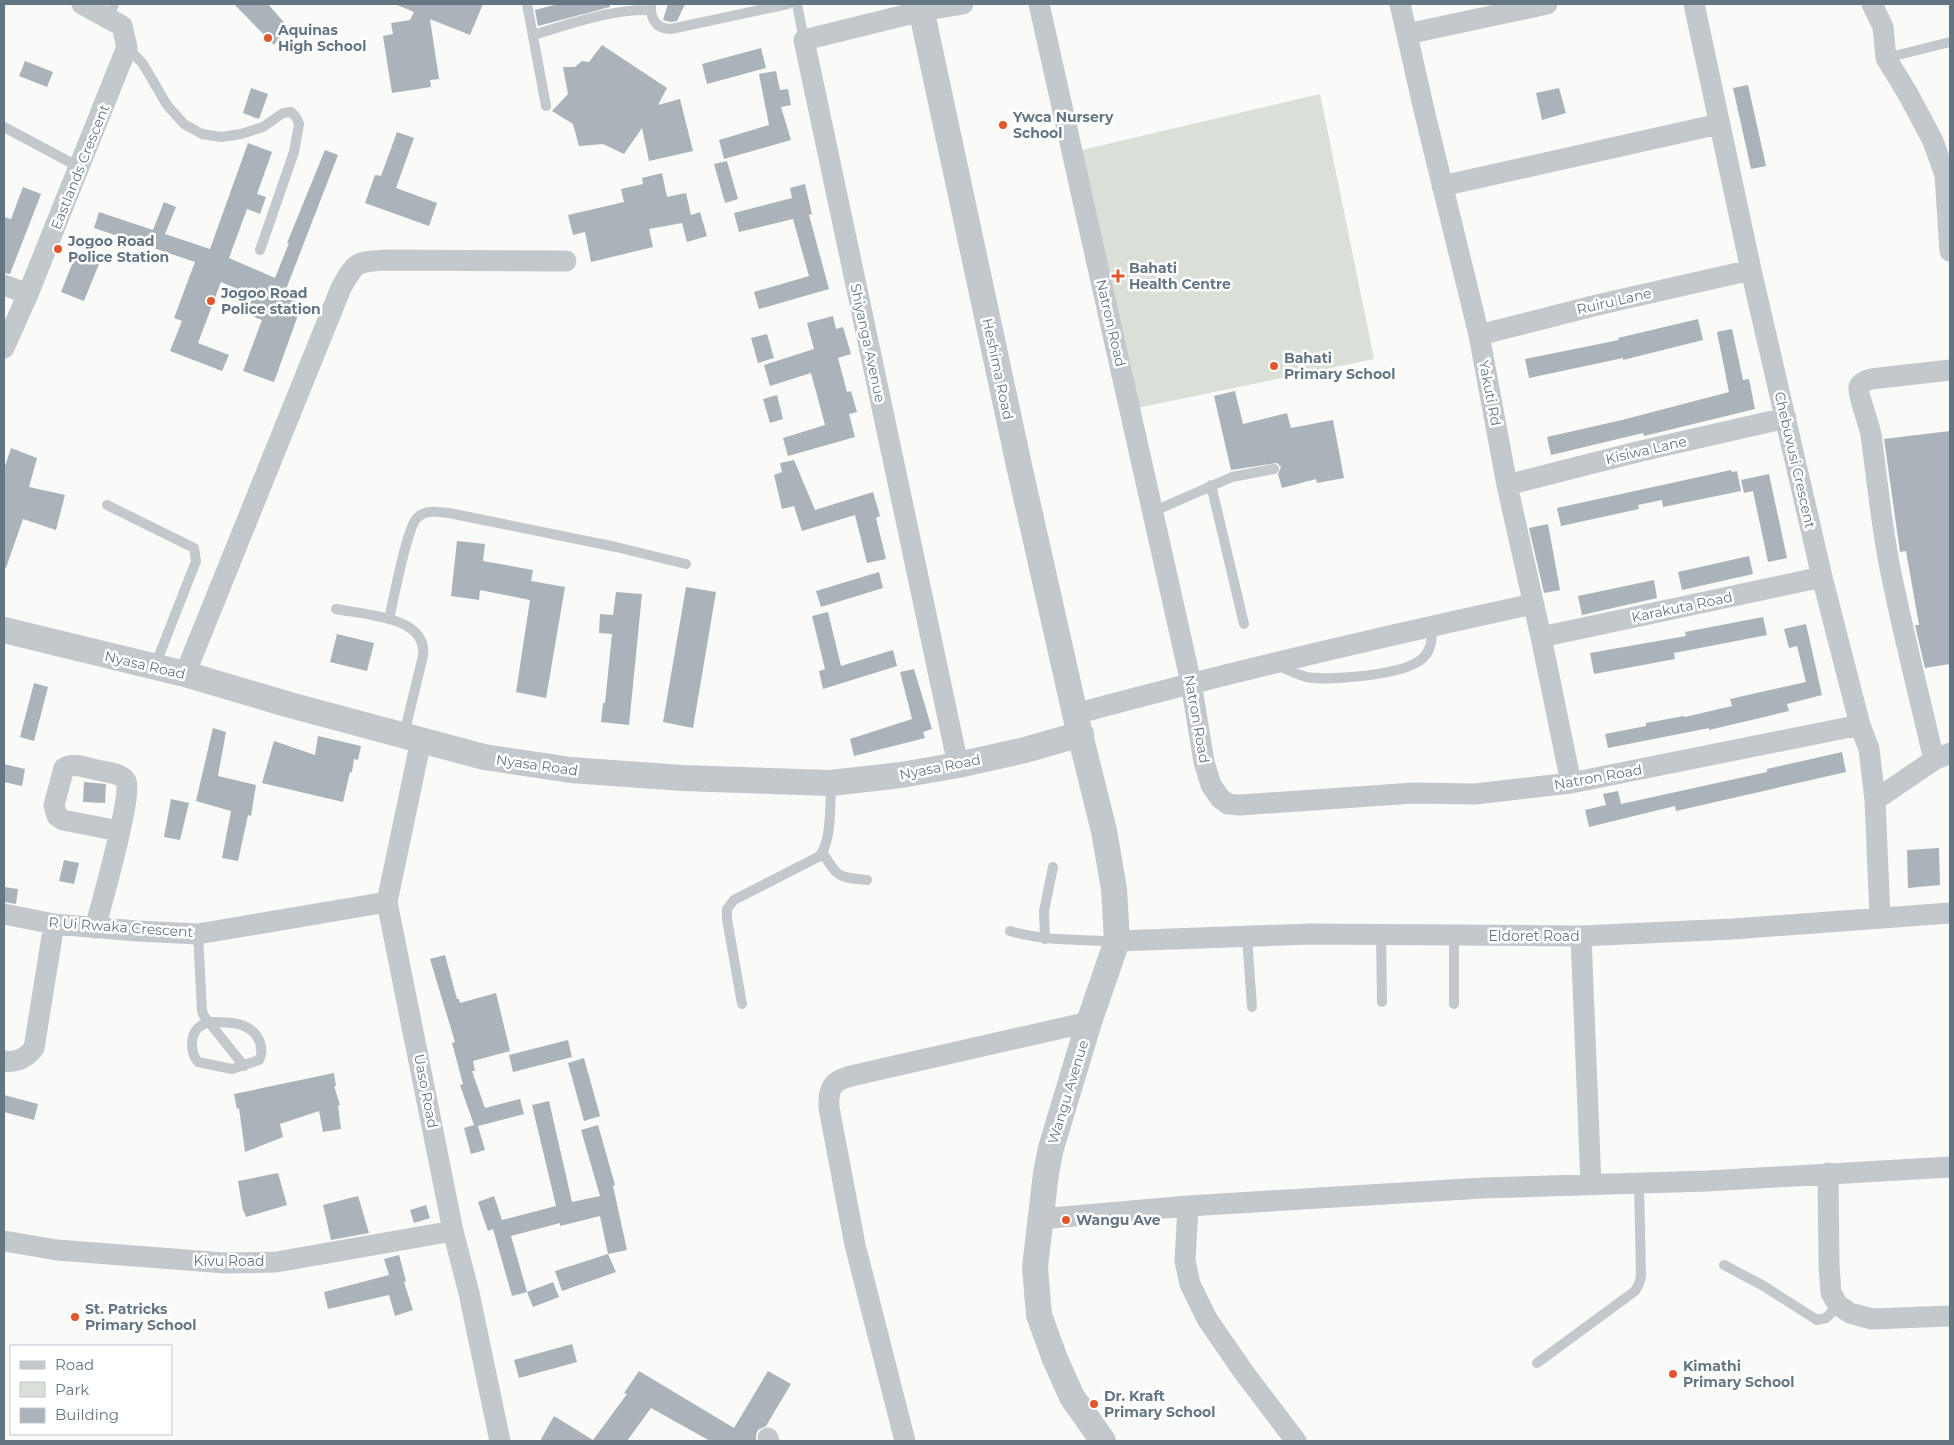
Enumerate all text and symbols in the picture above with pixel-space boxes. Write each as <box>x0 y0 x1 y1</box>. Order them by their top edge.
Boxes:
place label: Aquinas High School <box>277 21 366 55</box>
marker: Aquinas High School <box>262 32 274 44</box>
street label: Eastlands Crescent <box>47 101 113 232</box>
place label: Ywca Nursery School <box>1012 108 1114 142</box>
marker: Ywca Nursery School <box>997 119 1009 131</box>
place label: Jogoo Road Police Station <box>67 232 169 266</box>
marker: Jogoo Road Police Station <box>52 243 64 255</box>
place label: Bahati Health Centre <box>1129 259 1231 293</box>
marker: Bahati Health Centre <box>1111 269 1125 283</box>
street label: Natron Road <box>1092 277 1130 369</box>
street label: Shiyanga Avenue <box>847 282 889 404</box>
place label: Jogoo Road Police station <box>220 284 321 318</box>
street label: Ruiru Lane <box>1575 284 1653 318</box>
marker: Jogoo Road Police station <box>205 295 217 307</box>
street label: Heshima Road <box>978 317 1018 421</box>
place label: Bahati Primary School <box>1284 349 1395 383</box>
street label: Yakuti Rd <box>1475 359 1505 427</box>
marker: Bahati Primary School <box>1268 360 1280 372</box>
street label: Chebuvusi Crescent <box>1770 390 1820 531</box>
street label: Kisiwa Lane <box>1604 432 1688 468</box>
street label: Karakuta Road <box>1630 587 1734 627</box>
street label: Nyasa Road <box>103 647 187 683</box>
street label: Natron Road <box>1180 673 1214 765</box>
street label: Nyasa Road <box>495 750 579 780</box>
street label: Nyasa Road <box>898 750 982 784</box>
street label: Natron Road <box>1552 760 1644 794</box>
street label: R Ui Rwaka Crescent <box>48 913 194 941</box>
street label: Eldoret Road <box>1488 927 1580 945</box>
street label: Wangu Avenue <box>1044 1038 1092 1146</box>
street label: Uaso Road <box>410 1052 442 1130</box>
place label: Wangu Ave <box>1076 1211 1161 1229</box>
marker: Wangu Ave <box>1060 1214 1072 1226</box>
street label: Kivu Road <box>194 1252 265 1270</box>
place label: St. Patricks Primary School <box>85 1300 196 1334</box>
marker: St. Patricks Primary School <box>69 1311 81 1323</box>
legend <box>10 1345 172 1435</box>
text: Road <box>55 1355 94 1374</box>
place label: Kimathi Primary School <box>1683 1357 1794 1391</box>
marker: Kimathi Primary School <box>1667 1368 1679 1380</box>
text: Park <box>55 1380 89 1399</box>
place label: Dr. Kraft Primary School <box>1104 1387 1215 1421</box>
marker: Dr. Kraft Primary School <box>1088 1398 1100 1410</box>
text: Building <box>55 1405 119 1424</box>

